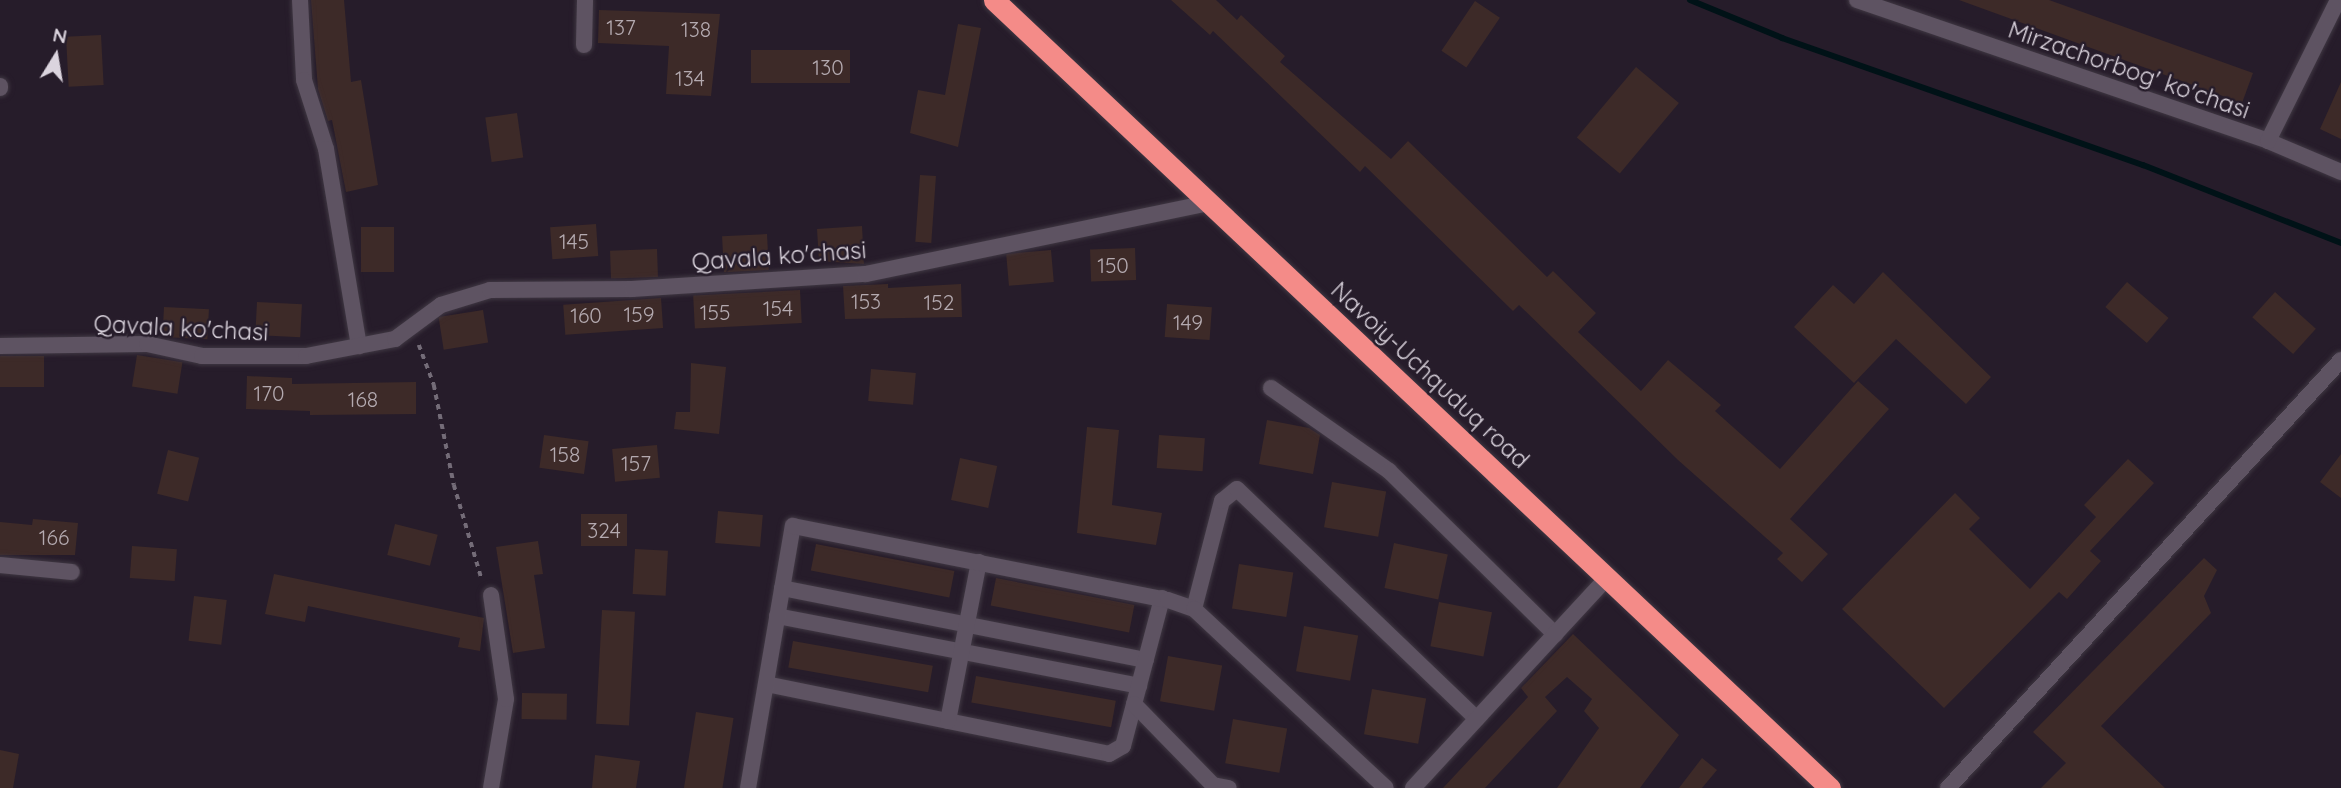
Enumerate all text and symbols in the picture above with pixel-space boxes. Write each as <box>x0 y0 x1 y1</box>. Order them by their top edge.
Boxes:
house number: 137 <box>606 14 636 40</box>
street label: Mirzachorbog' ko'chasi <box>2004 15 2254 125</box>
house number: 138 <box>681 16 711 42</box>
north arrow <box>21 21 91 91</box>
text: N <box>51 22 69 48</box>
house number: 130 <box>812 54 844 80</box>
house number: 134 <box>675 65 705 91</box>
house number: 145 <box>559 228 589 254</box>
street label: Qavala ko'chasi <box>691 236 867 276</box>
house number: 150 <box>1097 252 1129 278</box>
street label: Navoiy-Uchquduq road <box>1325 276 1535 474</box>
house number: 153 <box>851 288 881 314</box>
house number: 152 <box>924 289 954 315</box>
house number: 154 <box>763 295 793 321</box>
house number: 155 <box>700 299 730 325</box>
house number: 159 <box>624 301 654 327</box>
house number: 160 <box>570 302 602 328</box>
street label: Qavala ko'chasi <box>93 309 269 347</box>
house number: 149 <box>1173 309 1203 335</box>
house number: 170 <box>253 380 285 406</box>
house number: 168 <box>348 386 378 412</box>
house number: 158 <box>550 441 580 467</box>
house number: 157 <box>621 450 651 476</box>
house number: 324 <box>587 517 621 543</box>
house number: 166 <box>39 524 69 550</box>

